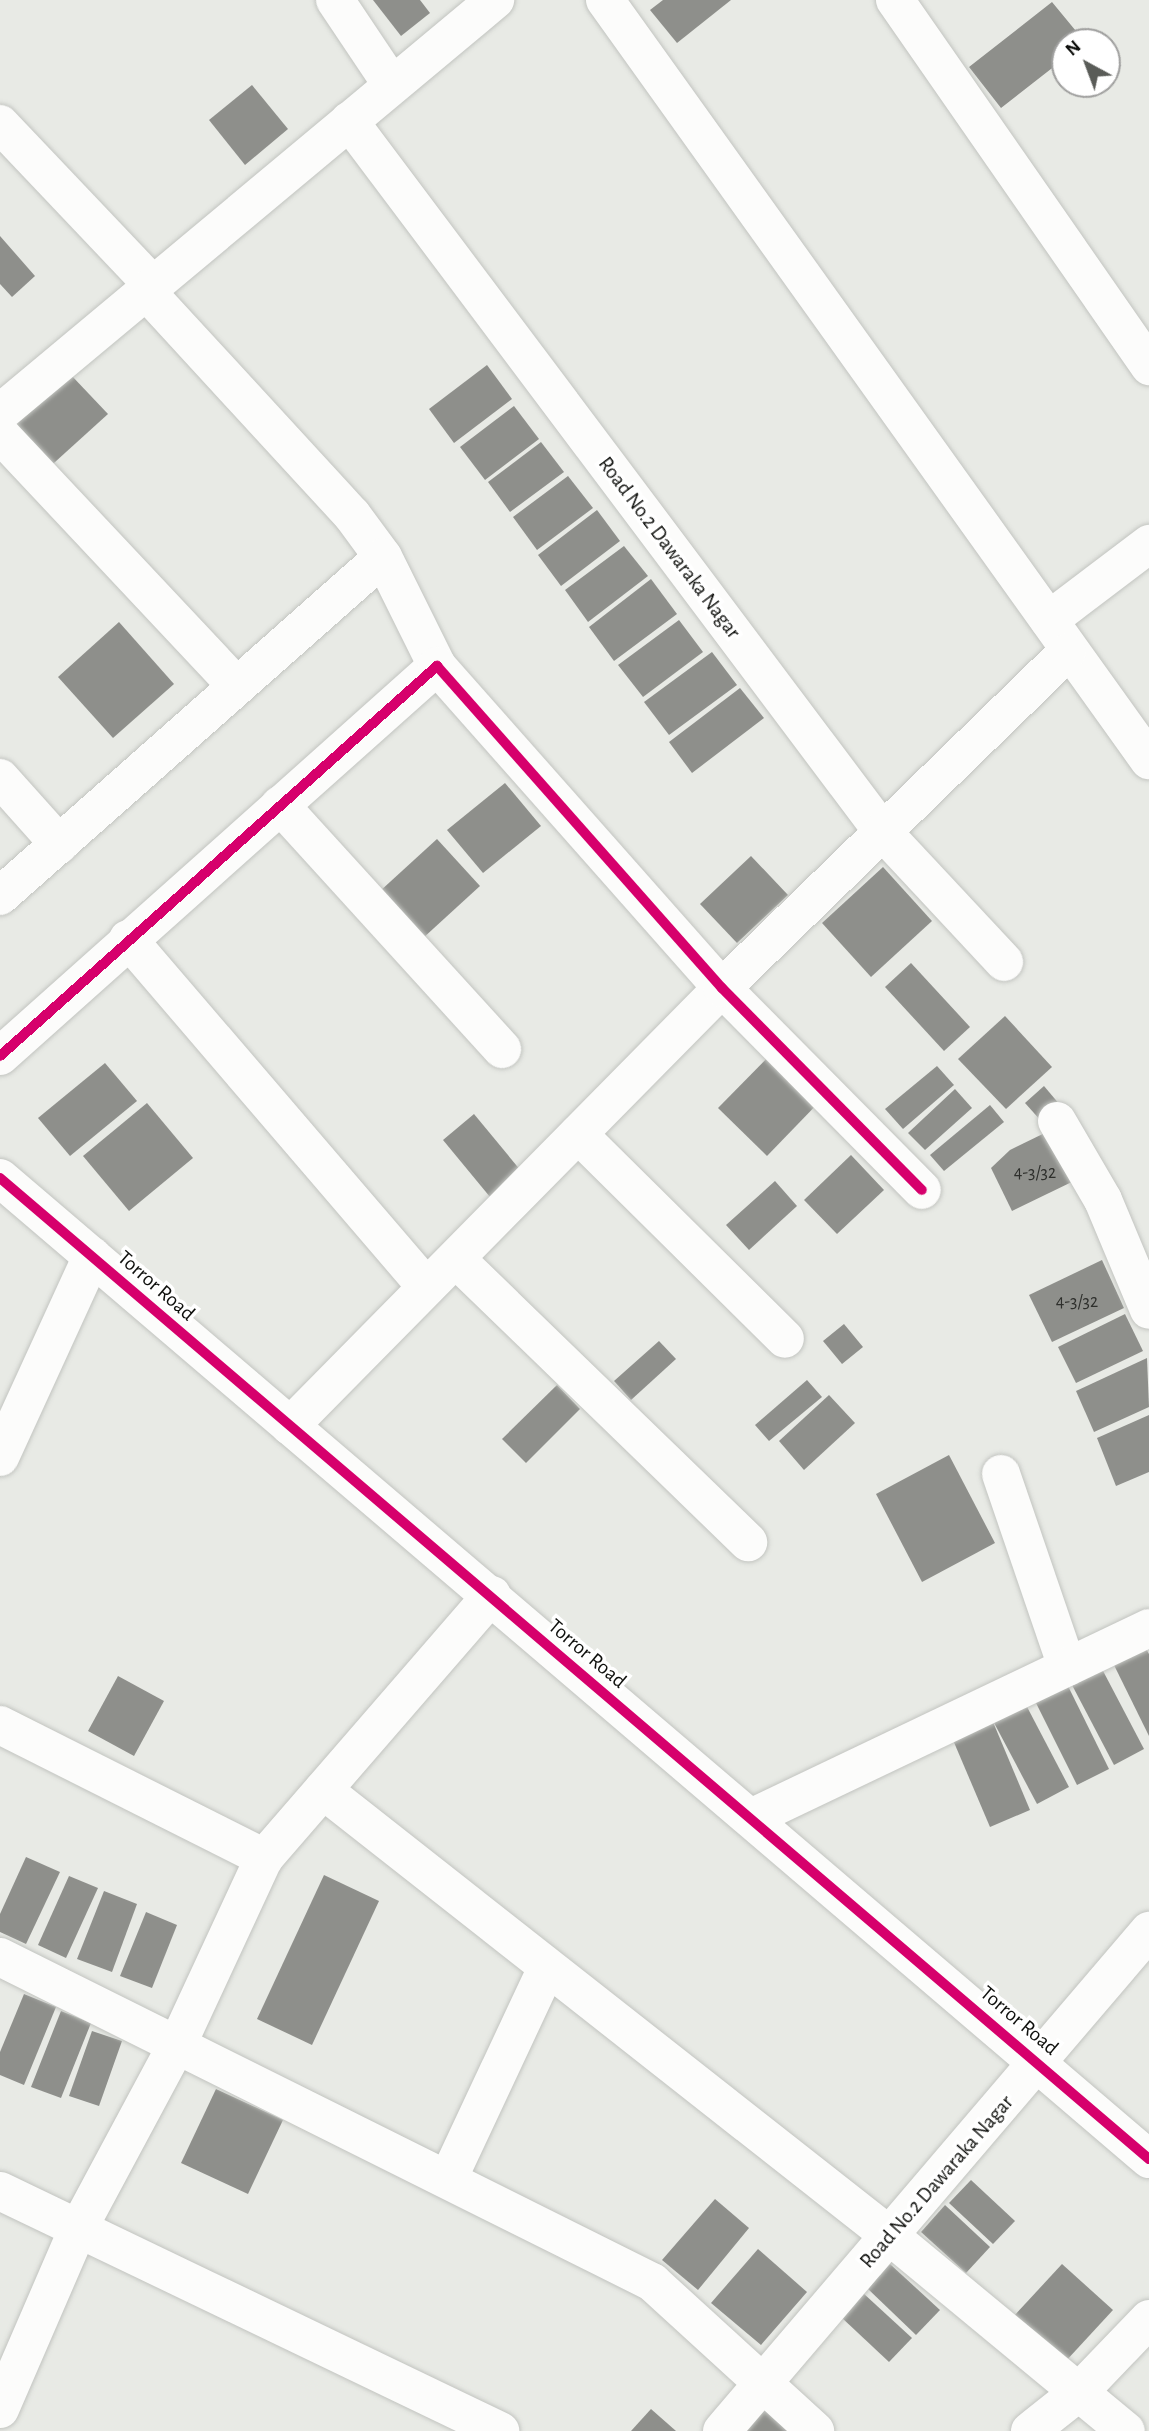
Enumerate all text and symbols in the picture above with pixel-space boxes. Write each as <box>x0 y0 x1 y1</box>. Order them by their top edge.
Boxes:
north arrow <box>1051 28 1121 98</box>
text: N <box>1062 37 1084 60</box>
street label: Road No.2 Dawaraka Nagar <box>592 452 746 644</box>
house number: 4-3/32 <box>1014 1162 1056 1184</box>
street label: Torror Road <box>112 1245 200 1327</box>
house number: 4-3/32 <box>1056 1291 1098 1313</box>
street label: Torror Road <box>543 1614 631 1694</box>
street label: Torror Road <box>975 1981 1063 2061</box>
street label: Road No.2 Dawaraka Nagar <box>855 2090 1019 2274</box>

